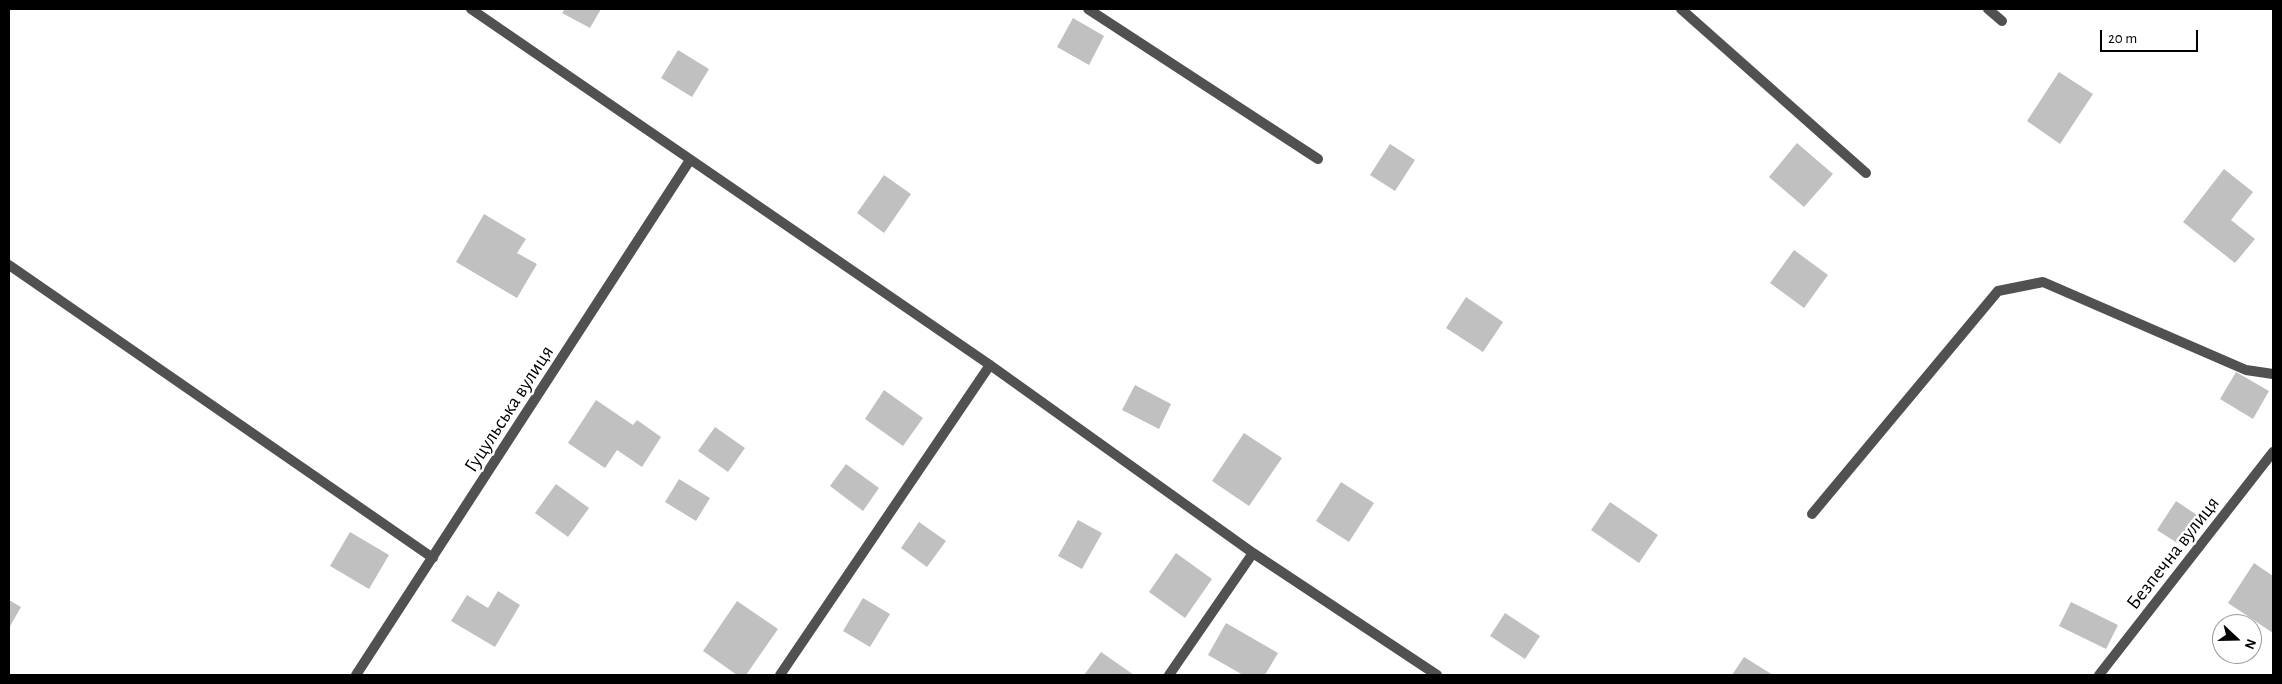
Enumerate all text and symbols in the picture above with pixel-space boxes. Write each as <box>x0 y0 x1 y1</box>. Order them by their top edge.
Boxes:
scale bar <box>2102 20 2200 52</box>
text: 20 m <box>2108 31 2137 46</box>
street label: Гуцульська вулиця <box>459 341 559 477</box>
street label: Безпечна вулиця <box>2121 492 2225 614</box>
north arrow <box>2212 614 2262 664</box>
text: N <box>2242 637 2258 651</box>

